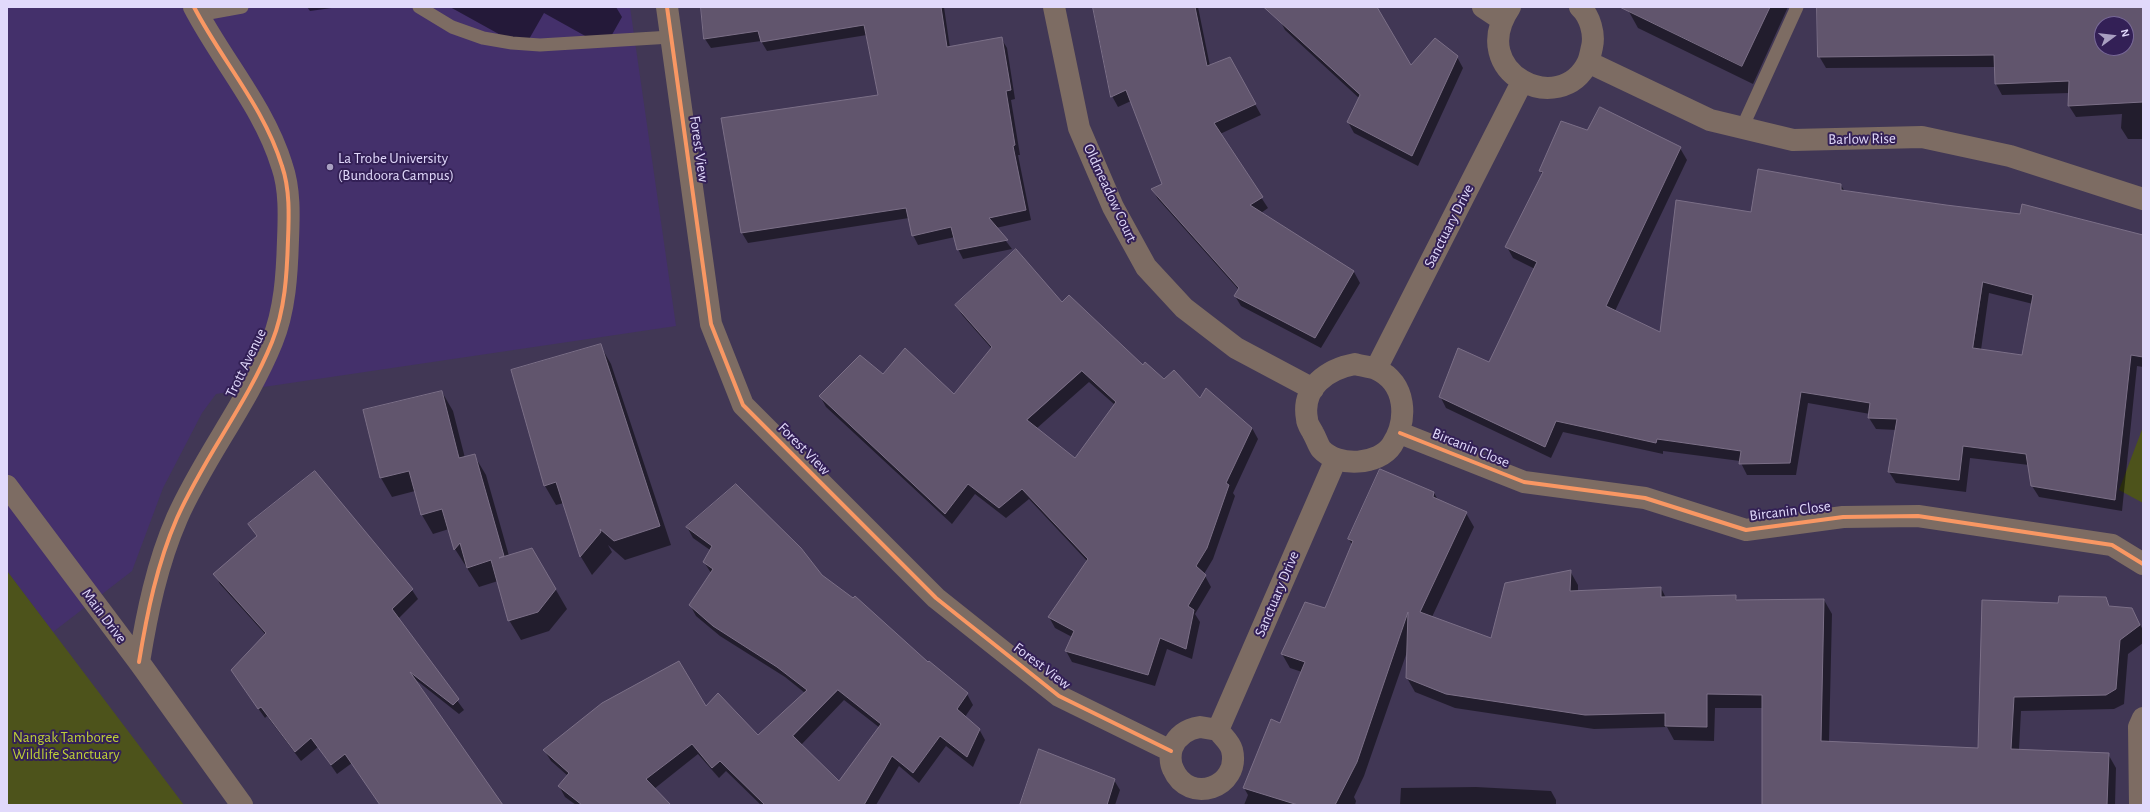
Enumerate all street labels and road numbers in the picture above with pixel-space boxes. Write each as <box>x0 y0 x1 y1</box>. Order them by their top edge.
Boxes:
street label: Forest View <box>685 115 713 183</box>
street label: Barlow Rise <box>1828 129 1896 149</box>
street label: Oldmeadow Court <box>1079 141 1141 245</box>
street label: Sanctuary Drive <box>1420 181 1478 271</box>
street label: Trott Avenue <box>222 326 270 400</box>
street label: Forest View <box>774 419 834 479</box>
street label: Bircanin Close <box>1430 424 1512 472</box>
street label: Bircanin Close <box>1748 497 1832 525</box>
street label: Sanctuary Drive <box>1251 548 1303 640</box>
street label: Main Drive <box>78 585 130 647</box>
street label: Forest View <box>1010 639 1074 693</box>

